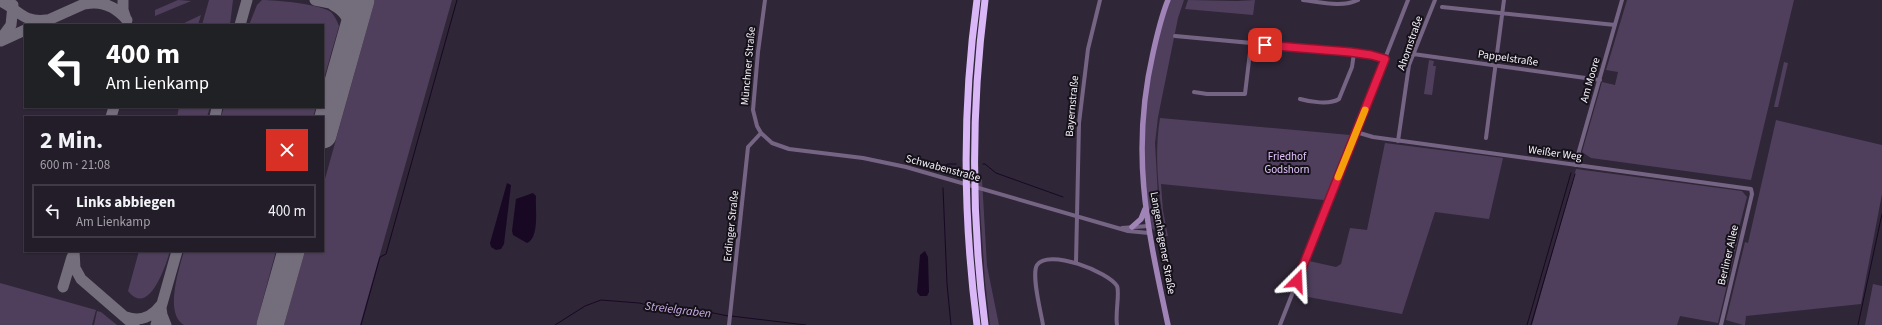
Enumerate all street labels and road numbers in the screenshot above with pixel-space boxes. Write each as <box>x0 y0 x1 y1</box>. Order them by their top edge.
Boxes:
street label: Ahornstraße <box>1394 13 1427 72</box>
street label: Münchner Straße <box>737 26 759 106</box>
street label: Pappelstraße <box>1477 46 1540 70</box>
street label: Am Moore <box>1576 55 1604 104</box>
street label: Bayernstraße <box>1062 74 1082 137</box>
street label: Weißer Weg <box>1527 142 1583 164</box>
street label: Schwabenstraße <box>904 151 983 185</box>
street label: Erdinger Straße <box>720 189 742 262</box>
street label: Langenhagener Straße <box>1147 191 1179 296</box>
street label: Berliner Allee <box>1714 223 1742 287</box>

